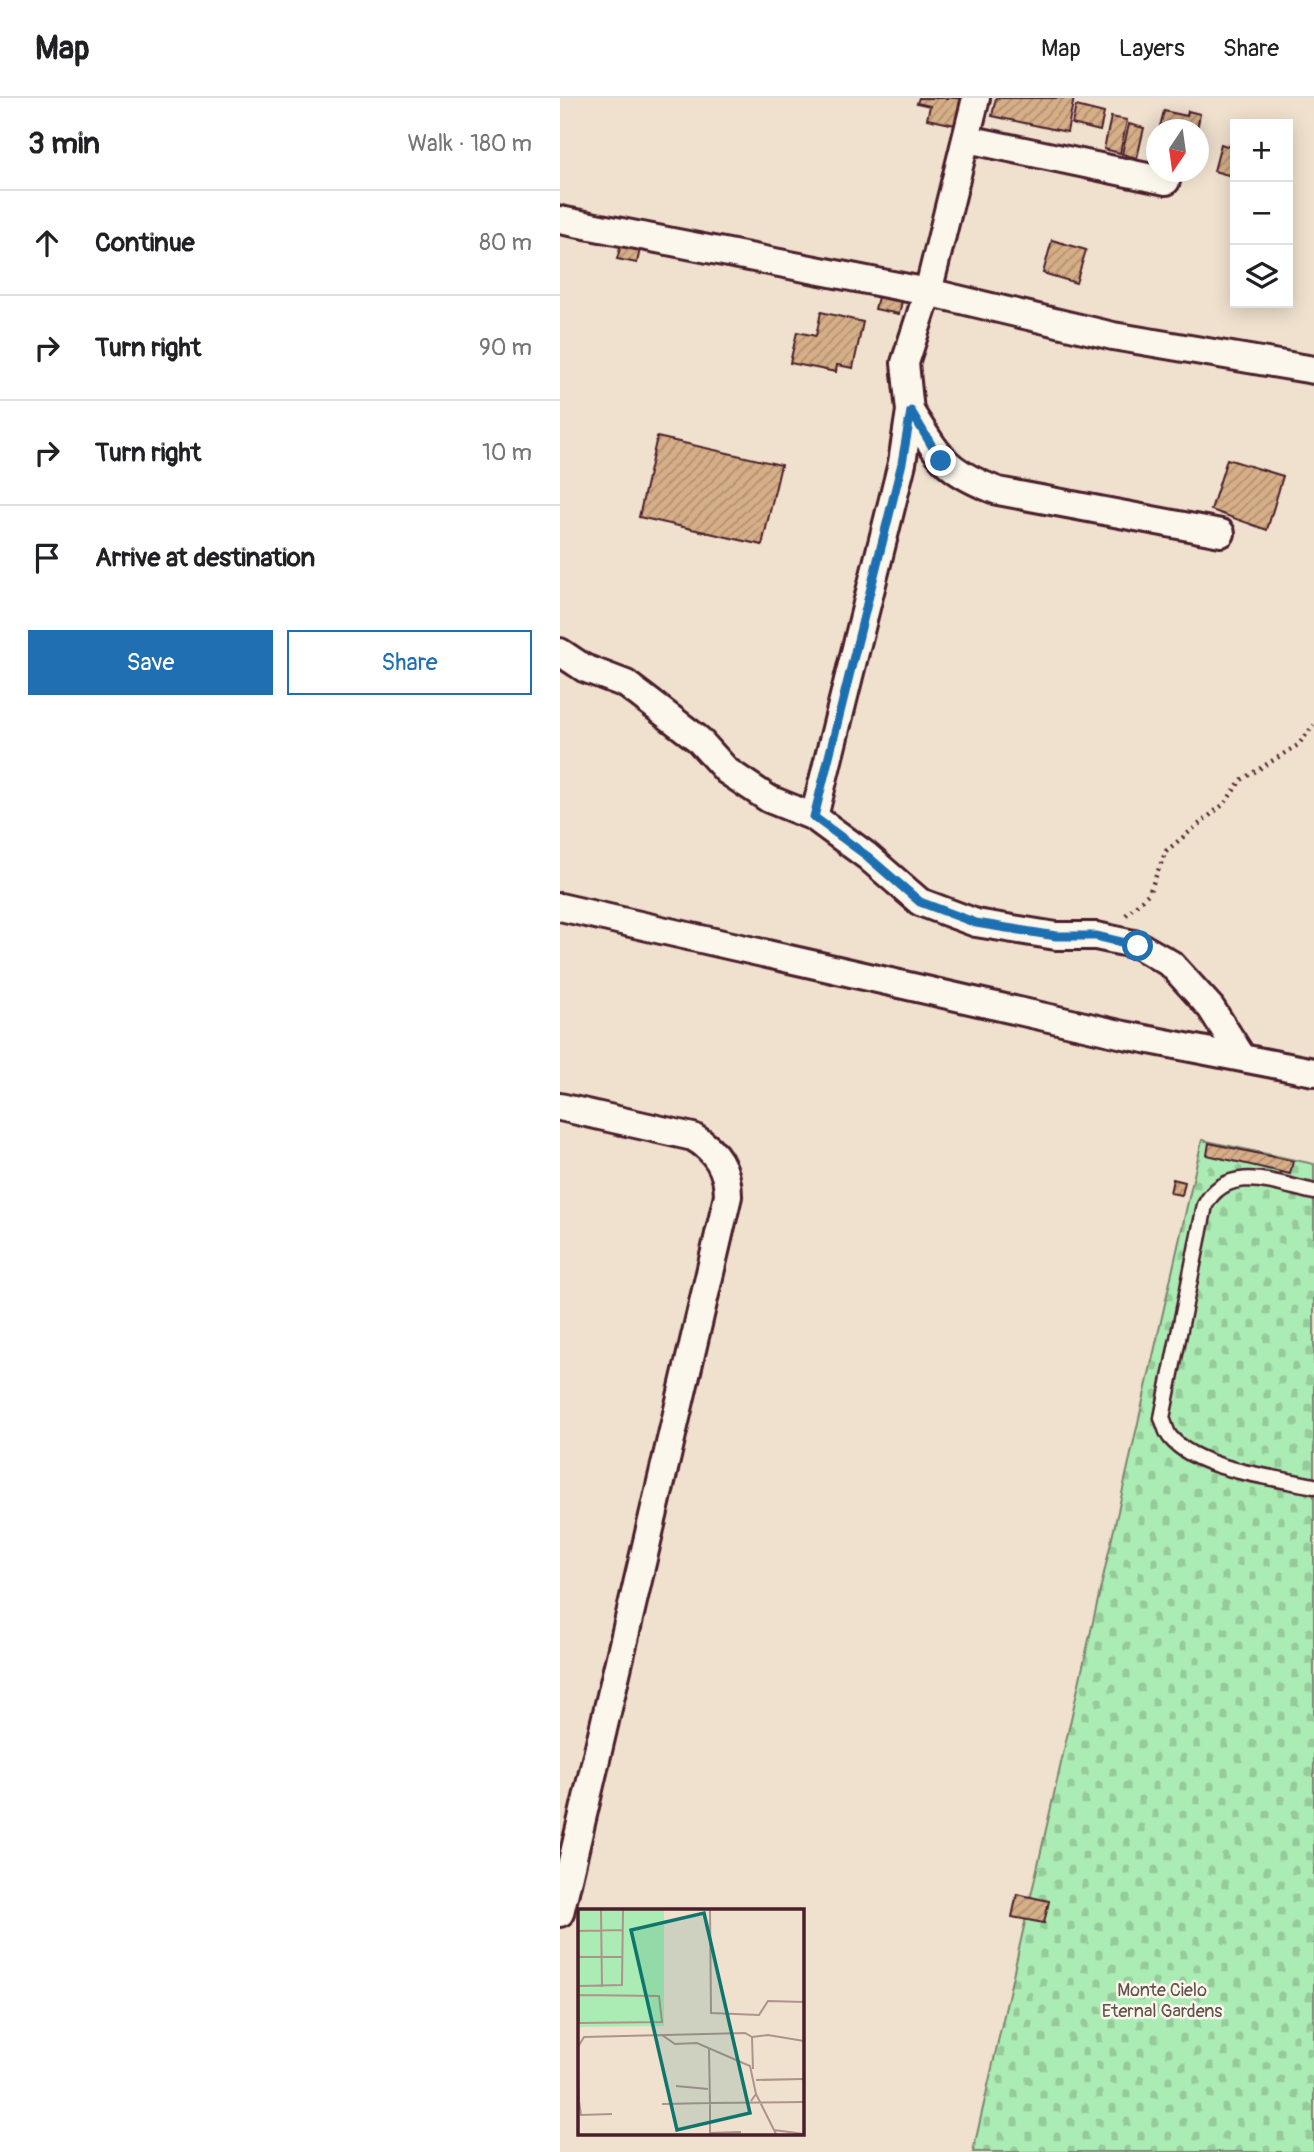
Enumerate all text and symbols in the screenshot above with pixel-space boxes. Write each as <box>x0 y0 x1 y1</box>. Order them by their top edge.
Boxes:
text: Map <box>35 28 90 69</box>
text: Map <box>1041 34 1081 63</box>
text: Layers <box>1119 34 1185 63</box>
text: Share <box>1223 34 1279 63</box>
north arrow <box>1146 119 1209 182</box>
map controls <box>1230 119 1293 308</box>
button: + <box>1230 119 1293 182</box>
text: 3 min <box>28 125 100 162</box>
text: Walk · 180 m <box>407 129 532 158</box>
button: − <box>1230 182 1293 245</box>
icon: ahead <box>28 224 66 262</box>
text: Continue <box>95 227 195 259</box>
text: 80 m <box>479 228 532 257</box>
button: layers <box>1230 245 1293 308</box>
icon: right <box>28 329 66 367</box>
text: Turn right <box>95 332 201 364</box>
text: 90 m <box>479 333 532 362</box>
icon: right <box>28 434 66 472</box>
text: Turn right <box>95 437 201 469</box>
text: 10 m <box>482 438 532 467</box>
route end <box>925 445 956 476</box>
icon: arrive <box>28 539 66 577</box>
text: Arrive at destination <box>95 542 315 574</box>
button: Save <box>28 630 273 695</box>
button: Share <box>287 630 532 695</box>
route start <box>1122 930 1153 961</box>
inset map <box>578 1909 803 2134</box>
park label: Monte Cielo Eternal Gardens <box>1102 1979 1222 2023</box>

